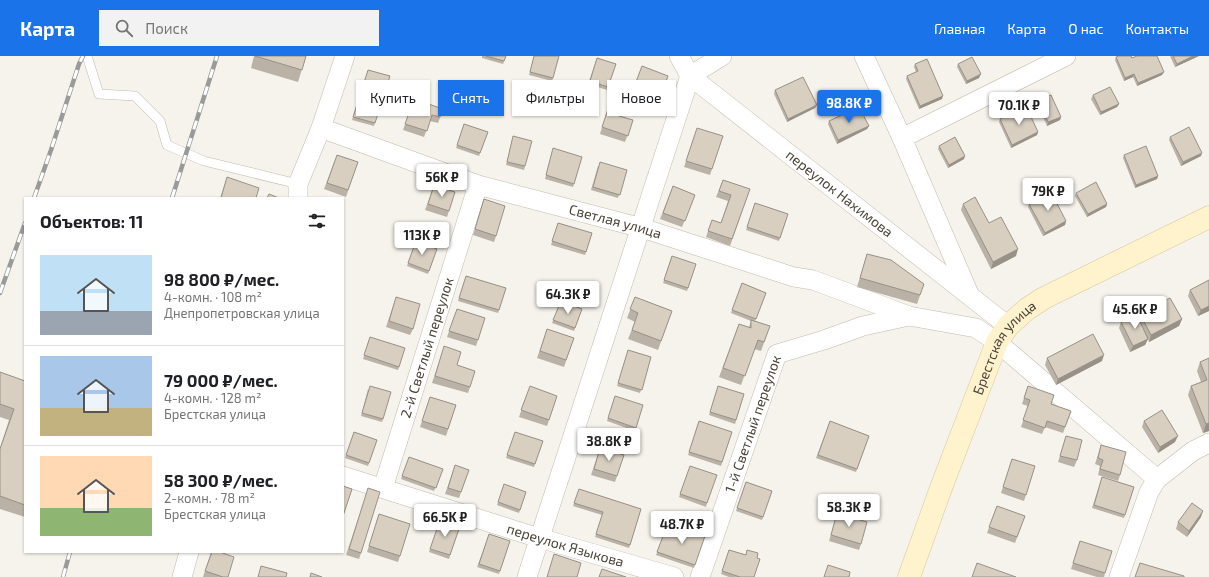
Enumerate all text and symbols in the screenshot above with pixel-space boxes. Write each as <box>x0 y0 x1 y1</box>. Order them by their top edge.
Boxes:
search box <box>99 10 379 46</box>
text: Карта <box>20 17 75 40</box>
icon: search <box>113 17 135 39</box>
text: Поиск <box>145 19 188 37</box>
text: Главная <box>934 20 985 37</box>
text: Карта <box>1007 20 1046 37</box>
text: О нас <box>1068 20 1104 37</box>
text: Контакты <box>1126 20 1189 37</box>
chip: Купить <box>356 80 430 116</box>
chip: Снять <box>438 80 504 116</box>
chip: Фильтры <box>512 80 599 116</box>
chip: Новое <box>607 80 676 116</box>
pin: 98.8K ₽ <box>812 90 886 124</box>
pin: 70.1K ₽ <box>982 92 1056 126</box>
text: 98.8K ₽ <box>826 95 872 111</box>
text: 70.1K ₽ <box>998 97 1040 113</box>
street label: переулок Нахимова <box>783 146 897 240</box>
pin: 56K ₽ <box>414 164 470 198</box>
text: 56K ₽ <box>425 169 459 185</box>
pin: 79K ₽ <box>1020 178 1076 212</box>
text: 79K ₽ <box>1031 183 1065 199</box>
street label: Светлая улица <box>567 200 664 242</box>
icon: filters <box>306 210 328 232</box>
text: Объектов: 11 <box>40 211 143 231</box>
pin: 113K ₽ <box>389 222 455 256</box>
text: 113K ₽ <box>403 227 441 243</box>
text: 98 800 ₽/мес. <box>164 269 279 289</box>
icon: home <box>72 271 120 319</box>
street label: 2-й Светлый переулок <box>396 275 457 420</box>
pin: 64.3K ₽ <box>531 281 605 315</box>
text: 64.3K ₽ <box>545 286 591 302</box>
text: 4-комн. · 108 m² <box>164 289 262 305</box>
pin: 45.6K ₽ <box>1098 296 1172 330</box>
street label: Брестская улица <box>969 297 1039 397</box>
text: 45.6K ₽ <box>1113 301 1157 317</box>
text: Днепропетровская улица <box>164 305 320 321</box>
street label: 1-й Светлый переулок <box>721 352 784 495</box>
text: 79 000 ₽/мес. <box>164 370 278 390</box>
icon: home <box>72 372 120 420</box>
text: 4-комн. · 128 m² <box>164 390 261 406</box>
text: Брестская улица <box>164 406 266 422</box>
pin: 38.8K ₽ <box>572 428 646 462</box>
text: 38.8K ₽ <box>586 433 632 449</box>
text: 58 300 ₽/мес. <box>164 470 278 490</box>
icon: home <box>72 472 120 520</box>
text: 2-комн. · 78 m² <box>164 490 255 506</box>
pin: 58.3K ₽ <box>812 494 886 528</box>
text: 58.3K ₽ <box>827 499 871 515</box>
pin: 66.5K ₽ <box>408 504 482 538</box>
text: Брестская улица <box>164 506 266 522</box>
text: 66.5K ₽ <box>423 509 467 525</box>
pin: 48.7K ₽ <box>645 511 719 545</box>
text: 48.7K ₽ <box>660 516 704 532</box>
street label: переулок Языкова <box>505 519 626 570</box>

